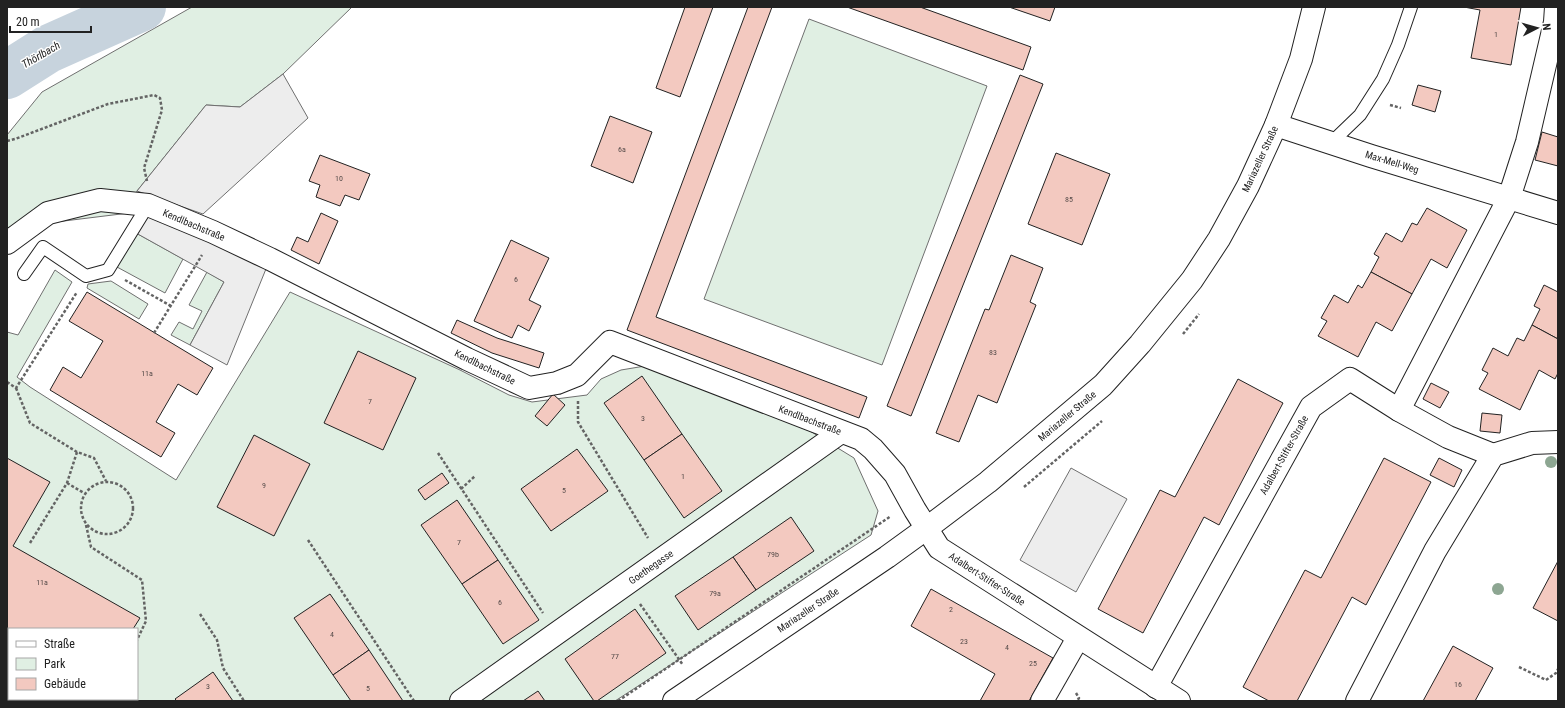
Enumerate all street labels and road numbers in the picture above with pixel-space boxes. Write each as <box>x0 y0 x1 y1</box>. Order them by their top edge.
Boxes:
street label: Mariazeller Straße <box>1240 124 1280 194</box>
street label: Max-Mell-Weg <box>1364 149 1420 175</box>
street label: Kendlbachstraße <box>161 207 227 243</box>
street label: Kendlbachstraße <box>453 348 518 387</box>
street label: Mariazeller Straße <box>1036 389 1098 443</box>
street label: Kendlbachstraße <box>777 403 843 437</box>
street label: Adalbert-Stifter-Straße <box>1258 413 1310 496</box>
street label: Goethegasse <box>627 548 676 586</box>
street label: Adalbert-Stifter-Straße <box>947 550 1027 608</box>
street label: Mariazeller Straße <box>775 585 841 635</box>

